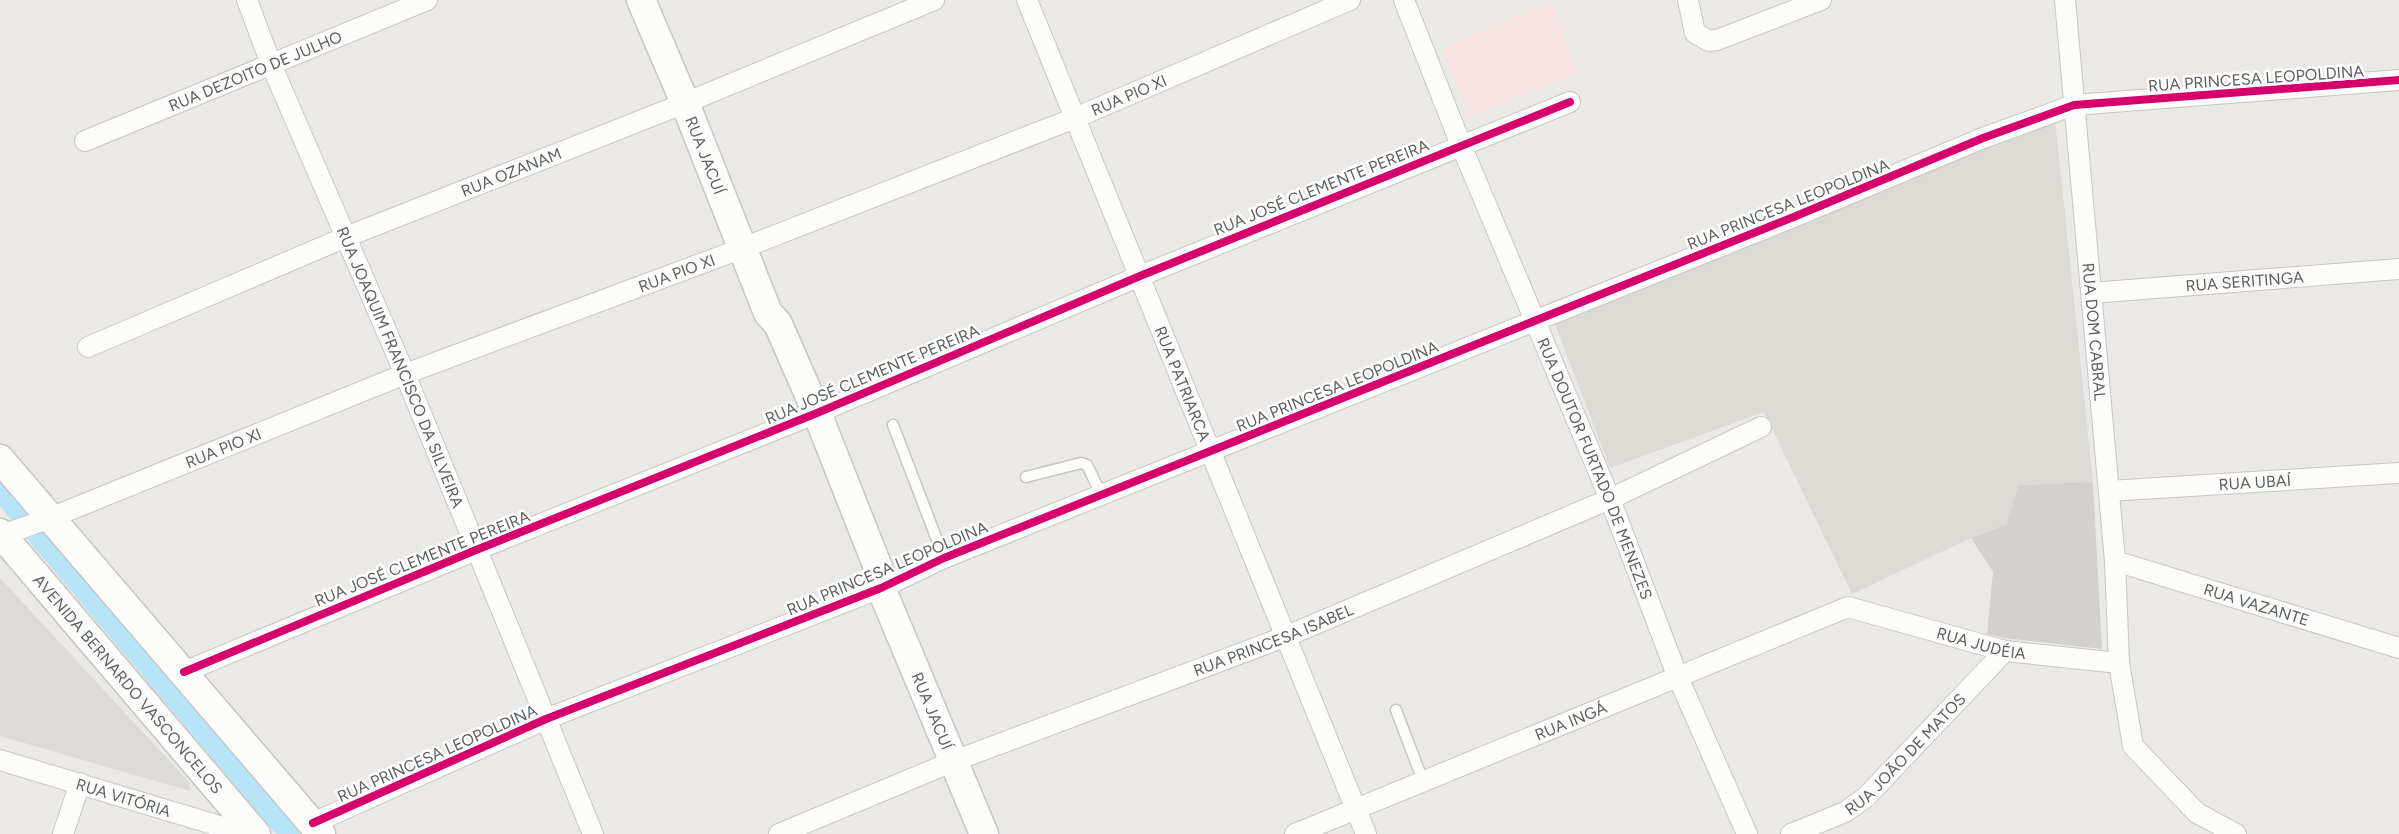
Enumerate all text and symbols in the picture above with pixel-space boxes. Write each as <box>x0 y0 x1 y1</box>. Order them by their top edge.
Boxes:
street label: RUA DEZOITO DE JULHO <box>166 27 345 116</box>
street label: RUA PRINCESA LEOPOLDINA <box>2147 61 2365 96</box>
street label: RUA PIO XI <box>1088 71 1170 120</box>
street label: RUA JACUÍ <box>681 114 729 198</box>
street label: RUA JOSÉ CLEMENTE PEREIRA <box>1211 135 1432 239</box>
street label: RUA OZANAM <box>458 144 564 201</box>
street label: RUA PRINCESA LEOPOLDINA <box>1684 155 1892 254</box>
street label: RUA JOAQUIM FRANCISCO DA SILVEIRA <box>332 224 468 511</box>
street label: RUA PIO XI <box>636 250 718 296</box>
street label: RUA DOM CABRAL <box>2078 262 2110 402</box>
street label: RUA SERITINGA <box>2185 267 2304 296</box>
street label: RUA JOSÉ CLEMENTE PEREIRA <box>762 321 982 428</box>
street label: RUA PATRIARCA <box>1151 323 1214 444</box>
street label: RUA DOUTOR FURTADO DE MENEZES <box>1533 335 1656 602</box>
street label: RUA PRINCESA LEOPOLDINA <box>1233 337 1441 436</box>
street label: RUA PIO XI <box>183 424 264 472</box>
street label: RUA UBAÍ <box>2218 471 2292 494</box>
street label: RUA JOSÉ CLEMENTE PEREIRA <box>312 506 533 610</box>
street label: RUA PRINCESA LEOPOLDINA <box>784 517 991 620</box>
street label: AVENIDA BERNARDO VASCONCELOS <box>29 571 227 798</box>
street label: RUA VAZANTE <box>2201 580 2311 630</box>
street label: RUA PRINCESA ISABEL <box>1191 600 1357 680</box>
street label: RUA JUDÉIA <box>1934 623 2027 663</box>
street label: RUA JACUÍ <box>907 670 957 753</box>
street label: RUA JOÃO DE MATOS <box>1841 689 1970 819</box>
street label: RUA INGÁ <box>1532 698 1610 744</box>
street label: RUA PRINCESA LEOPOLDINA <box>334 701 540 806</box>
street label: RUA VITÓRIA <box>74 774 173 821</box>

